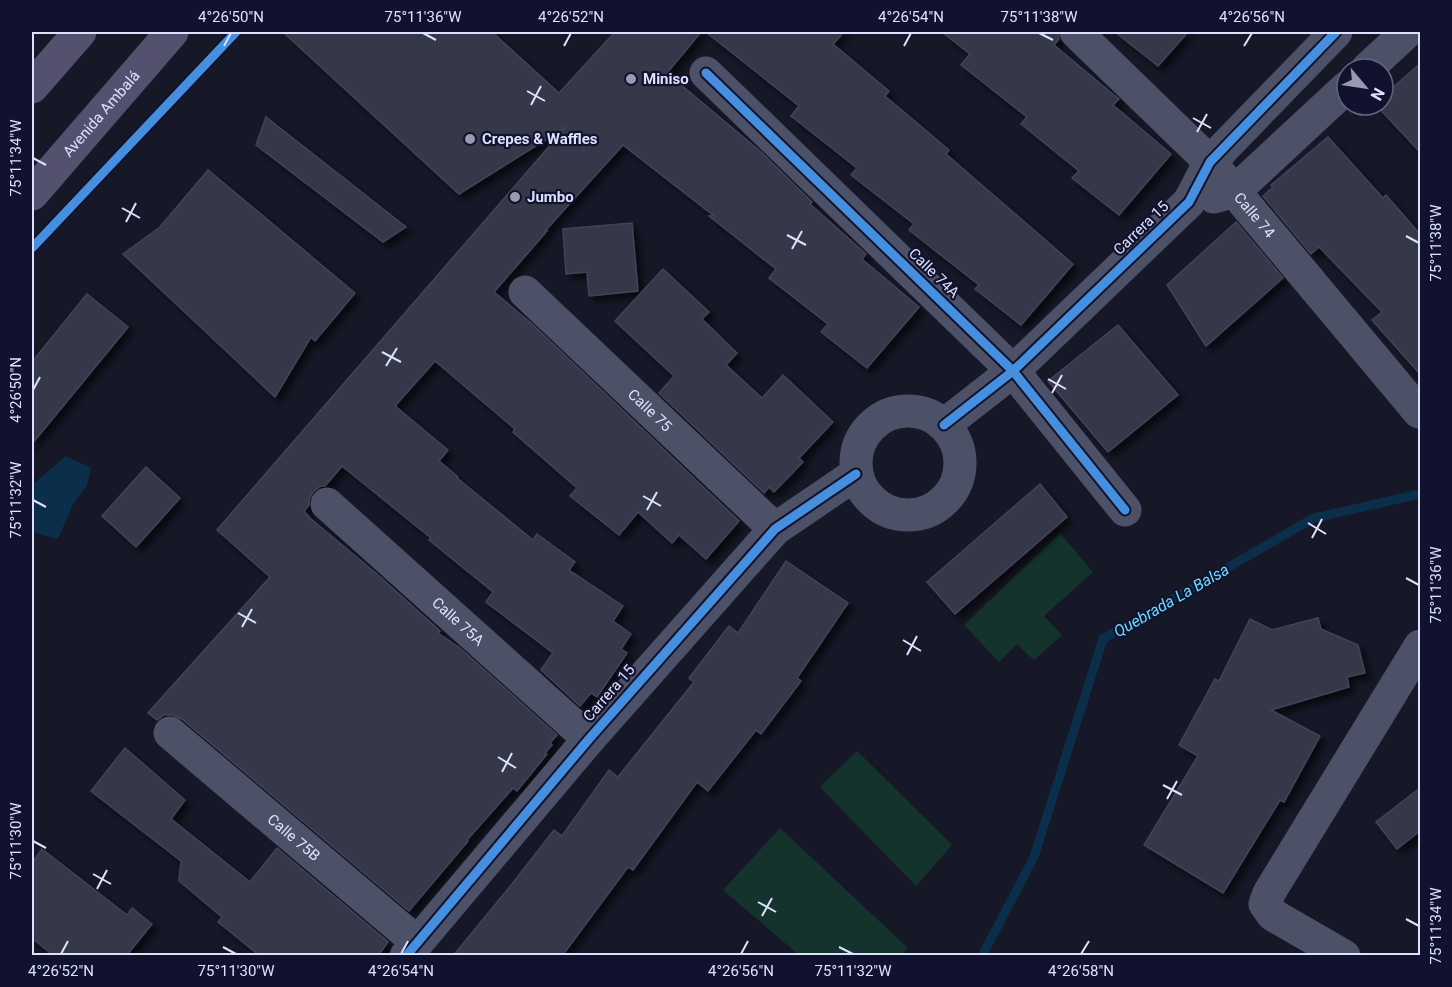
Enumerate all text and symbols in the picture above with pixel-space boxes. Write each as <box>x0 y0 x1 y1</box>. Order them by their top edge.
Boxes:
text: 4°26'50"N <box>198 8 264 26</box>
text: 75°11'36"W <box>385 8 461 26</box>
text: 4°26'52"N <box>538 8 604 26</box>
text: 4°26'54"N <box>878 8 944 26</box>
text: 75°11'38"W <box>1001 8 1077 26</box>
text: 4°26'56"N <box>1219 8 1285 26</box>
north arrow <box>1335 57 1395 117</box>
street label: Avenida Ambalá <box>59 67 144 161</box>
place label: Miniso <box>643 70 689 88</box>
marker: Miniso <box>624 72 638 86</box>
text: N <box>1367 84 1389 104</box>
text: 75°11'34"W <box>7 120 25 196</box>
place label: Crepes & Waffles <box>482 130 598 148</box>
marker: Crepes & Waffles <box>463 132 477 146</box>
place label: Jumbo <box>527 188 574 206</box>
street label: Calle 74 <box>1230 189 1279 242</box>
marker: Jumbo <box>508 190 522 204</box>
street label: Carrera 15 <box>1110 197 1172 259</box>
text: 75°11'38"W <box>1427 205 1445 281</box>
street label: Calle 74A <box>905 244 963 302</box>
text: 4°26'50"N <box>7 357 25 423</box>
street label: Calle 75 <box>624 385 676 435</box>
text: 75°11'32"W <box>7 462 25 538</box>
text: 75°11'36"W <box>1427 547 1445 623</box>
water label: Quebrada La Balsa <box>1110 560 1232 641</box>
street label: Calle 75A <box>428 594 488 650</box>
street label: Carrera 15 <box>579 661 639 725</box>
text: 75°11'30"W <box>7 803 25 879</box>
street label: Calle 75B <box>264 810 324 865</box>
text: 75°11'34"W <box>1427 888 1445 964</box>
text: 4°26'52"N <box>28 962 94 980</box>
text: 75°11'30"W <box>198 962 274 980</box>
text: 4°26'54"N <box>368 962 434 980</box>
text: 4°26'56"N <box>708 962 774 980</box>
text: 75°11'32"W <box>815 962 891 980</box>
text: 4°26'58"N <box>1048 962 1114 980</box>

